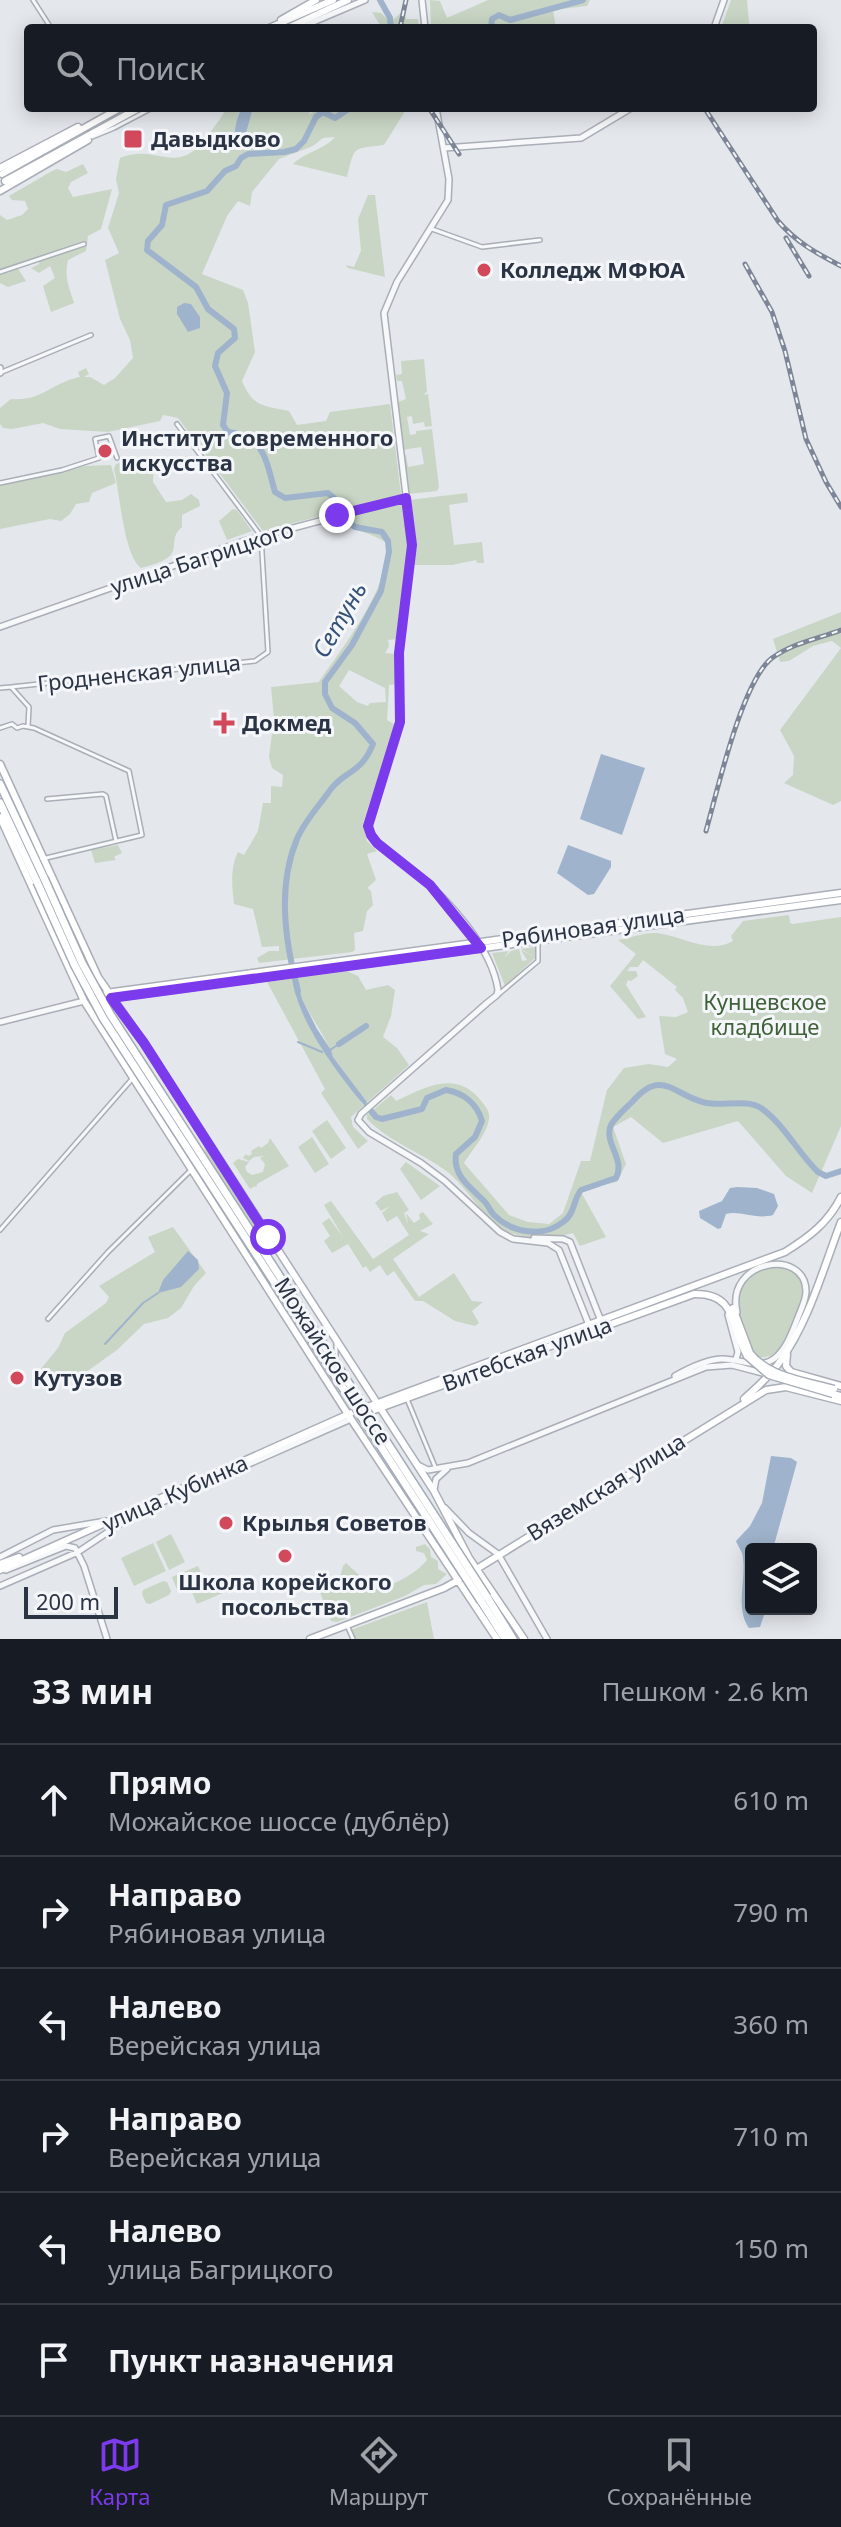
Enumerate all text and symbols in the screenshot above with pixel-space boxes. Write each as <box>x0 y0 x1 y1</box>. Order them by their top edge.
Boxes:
search box <box>24 24 817 112</box>
icon: search <box>52 46 96 90</box>
text: Поиск <box>116 48 205 89</box>
place label: Давыдково <box>151 123 281 153</box>
marker: Давыдково <box>122 128 144 150</box>
place label: Колледж МФЮА <box>500 254 686 284</box>
marker: Колледж МФЮА <box>475 261 493 279</box>
place label: Институт современного искусства <box>121 422 393 477</box>
marker: Институт современного искусства <box>96 442 114 460</box>
route end <box>319 497 355 533</box>
street label: улица Багрицкого <box>106 513 297 601</box>
water label: Сетунь <box>304 575 374 663</box>
street label: Гродненская улица <box>36 646 242 698</box>
place label: Докмед <box>242 707 331 737</box>
marker: Докмед <box>213 712 235 734</box>
street label: Рябиновая улица <box>499 898 686 954</box>
park label: Кунцевское кладбище <box>703 986 827 1041</box>
route start <box>250 1219 286 1255</box>
street label: Можайское шоссе <box>268 1271 399 1450</box>
street label: Витебская улица <box>438 1308 616 1398</box>
place label: Кутузов <box>33 1362 122 1392</box>
marker: Кутузов <box>8 1369 26 1387</box>
street label: Вяземская улица <box>521 1425 690 1547</box>
street label: улица Кубинка <box>97 1447 252 1538</box>
place label: Крылья Советов <box>242 1507 427 1537</box>
marker: Крылья Советов <box>217 1514 235 1532</box>
map controls <box>745 1543 817 1615</box>
button: layers <box>745 1543 817 1615</box>
marker: Школа корейского посольства <box>276 1547 294 1565</box>
place label: Школа корейского посольства <box>178 1566 392 1621</box>
scale bar <box>24 1583 118 1619</box>
text: 200 m <box>36 1586 100 1616</box>
text: 33 мин <box>32 1668 153 1714</box>
text: Пешком · 2.6 km <box>602 1673 809 1709</box>
text: Прямо <box>108 1762 212 1803</box>
icon: ahead <box>32 1778 76 1822</box>
text: 610 m <box>733 1782 809 1818</box>
text: Можайское шоссе (дублёр) <box>108 1803 449 1839</box>
text: Направо <box>108 1874 242 1915</box>
icon: right <box>32 1890 76 1934</box>
text: 790 m <box>733 1894 809 1930</box>
text: Рябиновая улица <box>108 1915 326 1951</box>
text: Налево <box>108 1986 222 2027</box>
icon: left <box>32 2002 76 2046</box>
text: 360 m <box>733 2006 809 2042</box>
text: Верейская улица <box>108 2027 322 2063</box>
text: Направо <box>108 2098 242 2139</box>
icon: right <box>32 2114 76 2158</box>
text: 710 m <box>733 2118 809 2154</box>
text: Верейская улица <box>108 2139 322 2175</box>
text: Налево <box>108 2210 222 2251</box>
icon: left <box>32 2226 76 2270</box>
text: 150 m <box>733 2230 809 2266</box>
text: улица Багрицкого <box>108 2251 333 2287</box>
icon: arrive <box>32 2338 76 2382</box>
text: Пункт назначения <box>108 2340 394 2381</box>
tab: Карта <box>89 2433 151 2511</box>
tab: Маршрут <box>329 2433 428 2511</box>
tab: Сохранённые <box>607 2433 752 2511</box>

